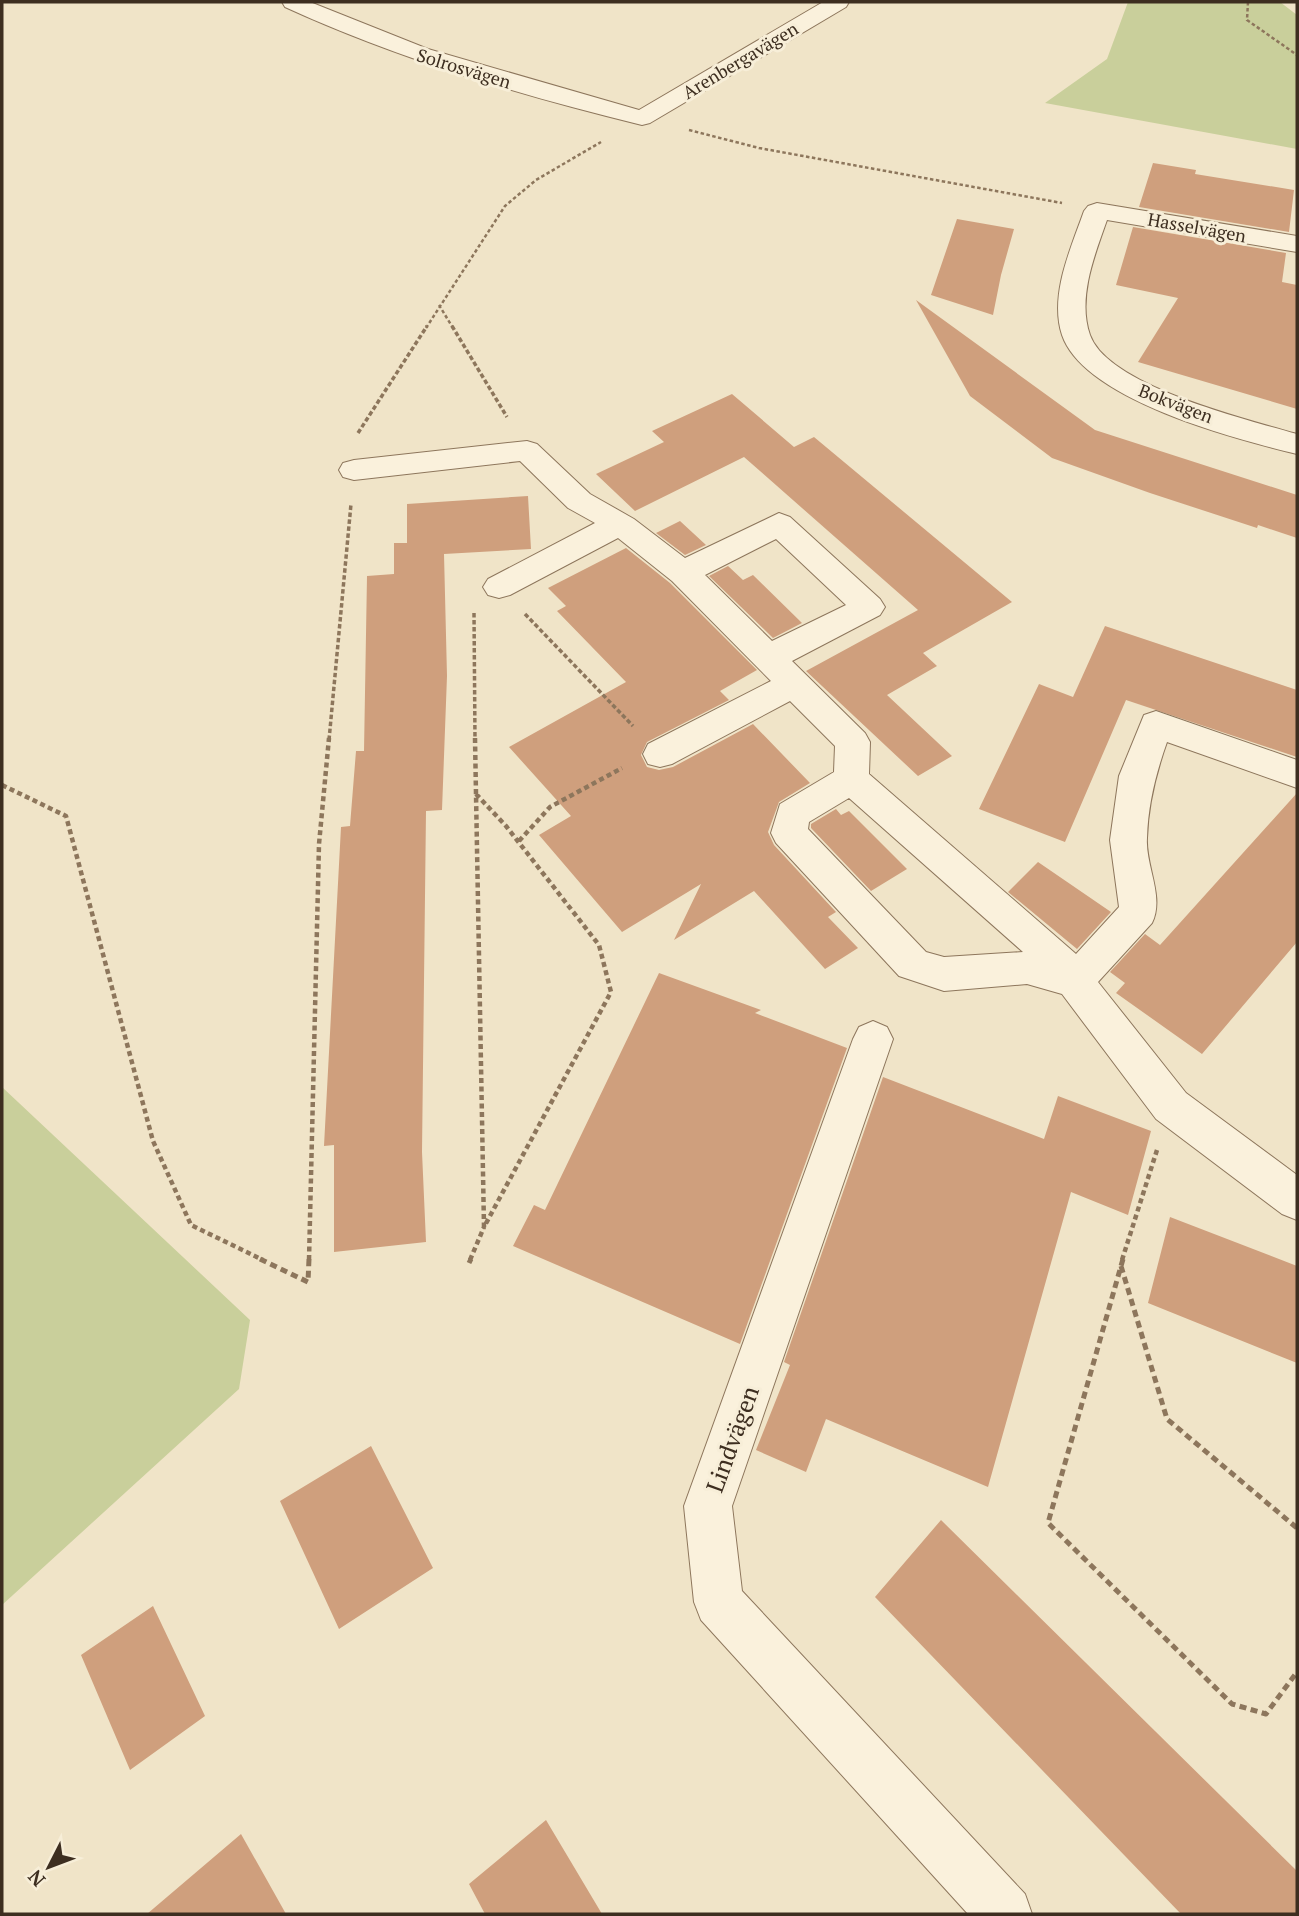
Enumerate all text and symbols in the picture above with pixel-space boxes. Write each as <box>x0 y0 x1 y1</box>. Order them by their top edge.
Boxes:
street label: Arenbergavägen <box>678 16 802 104</box>
street label: Solrosvägen <box>414 42 514 94</box>
street label: Hasselvägen <box>1146 207 1248 248</box>
street label: Bokvägen <box>1135 378 1217 428</box>
street label: Lindvägen <box>698 1381 766 1497</box>
north arrow <box>14 1832 84 1902</box>
text: N <box>21 1865 50 1892</box>

